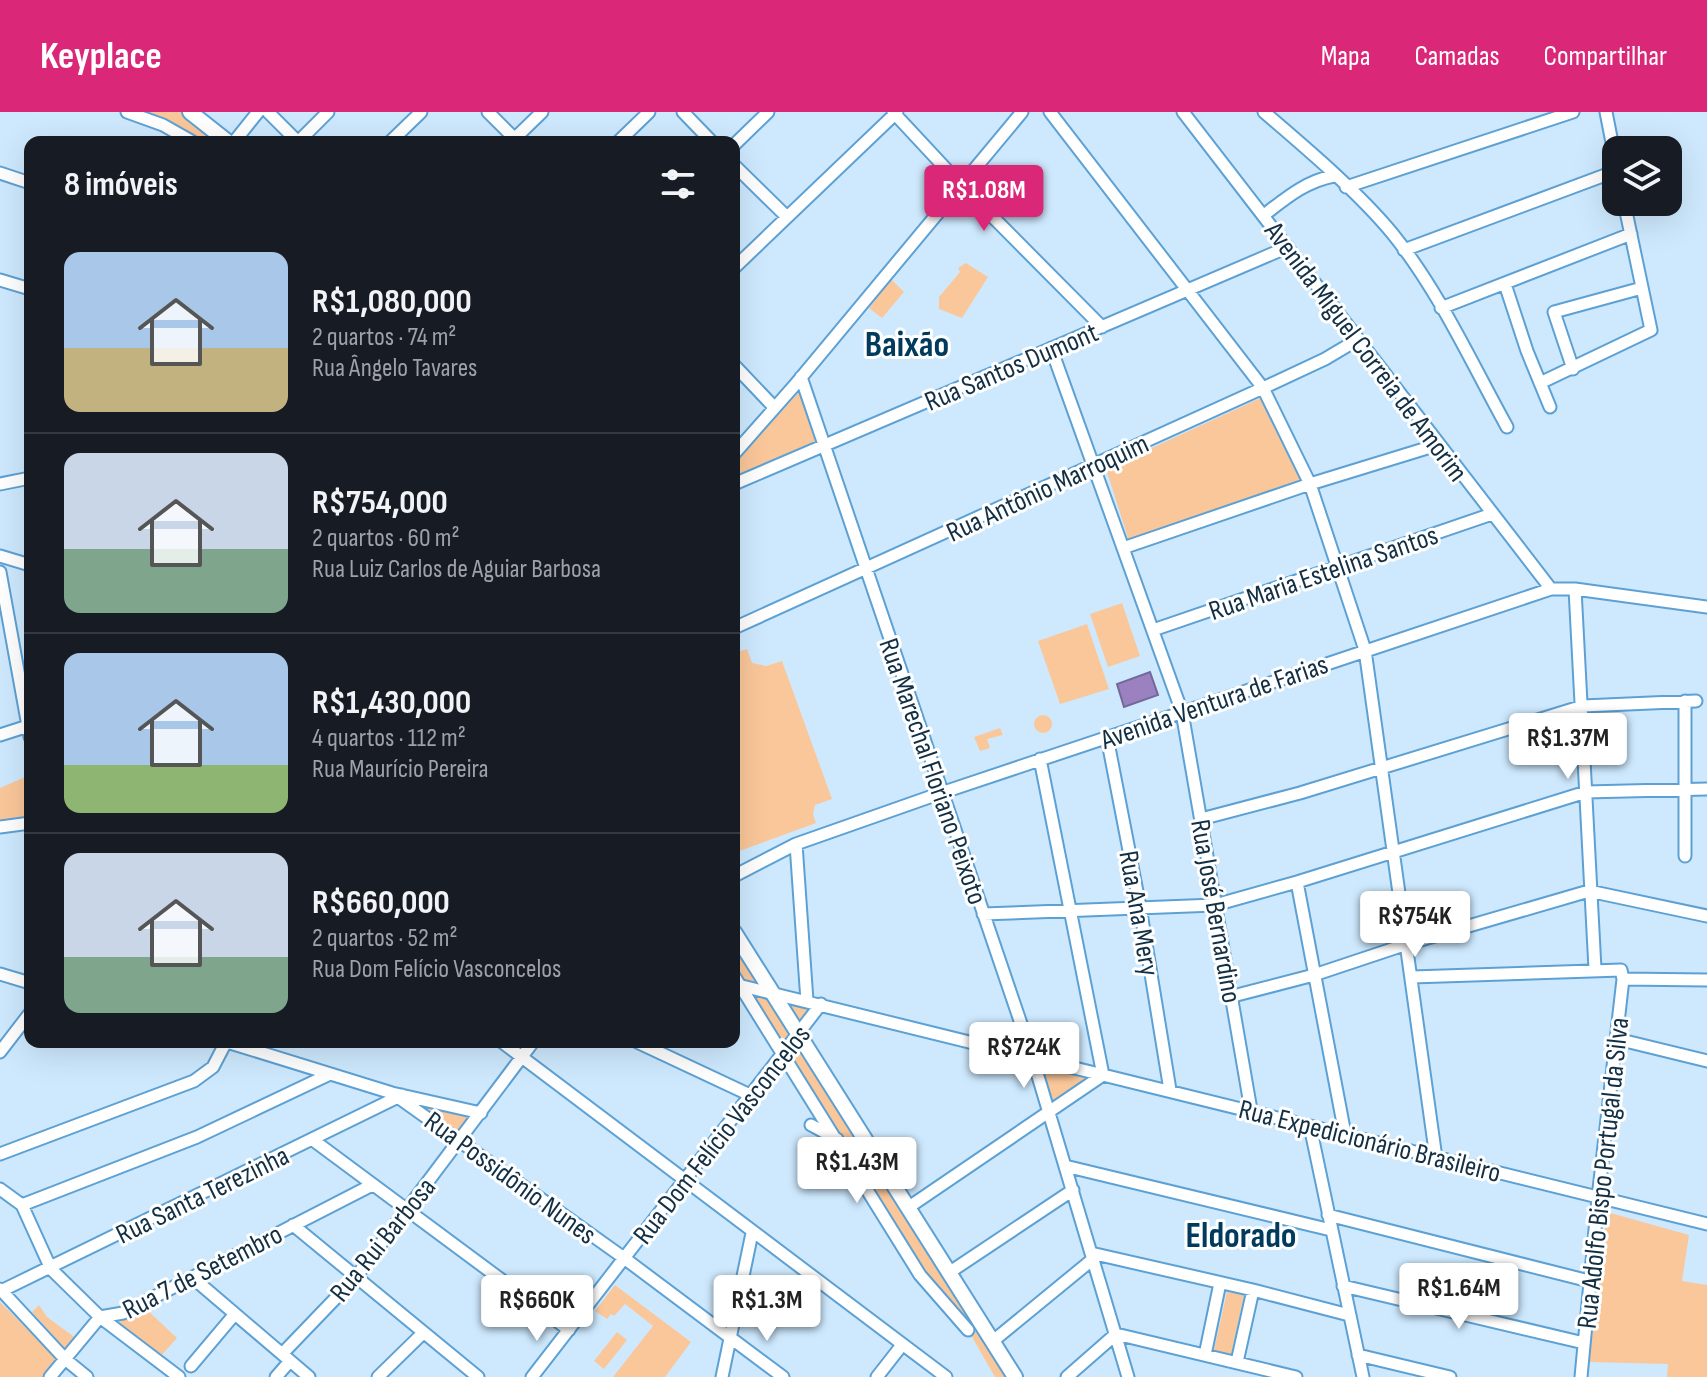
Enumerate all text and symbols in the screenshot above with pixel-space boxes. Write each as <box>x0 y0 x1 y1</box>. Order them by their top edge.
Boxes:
text: Keyplace <box>40 34 162 79</box>
text: Mapa <box>1321 40 1370 73</box>
text: Camadas <box>1414 40 1500 73</box>
text: Compartilhar <box>1544 40 1667 73</box>
map controls <box>1602 136 1682 216</box>
button: layers <box>1602 136 1682 216</box>
icon: filters <box>656 162 700 206</box>
text: 8 imóveis <box>64 164 178 205</box>
pin: R$1.08M <box>910 165 1058 233</box>
text: R$1.08M <box>942 175 1026 206</box>
street label: Avenida Miguel Correia de Amorim <box>1257 215 1474 488</box>
text: R$1,080,000 <box>312 281 472 322</box>
icon: home <box>128 284 224 380</box>
street label: Rua Santos Dumont <box>920 316 1103 419</box>
text: 2 quartos · 74 m² <box>312 322 456 353</box>
district label: Baixão <box>865 324 949 367</box>
text: Rua Ângelo Tavares <box>312 353 477 384</box>
street label: Rua Antônio Marroquim <box>941 427 1154 550</box>
text: R$754,000 <box>312 482 448 523</box>
icon: home <box>128 485 224 581</box>
street label: Rua Maria Estelina Santos <box>1205 519 1442 628</box>
text: 2 quartos · 60 m² <box>312 523 460 554</box>
text: Rua Luiz Carlos de Aguiar Barbosa <box>312 554 601 585</box>
street label: Rua Marechal Floriano Peixoto <box>872 634 994 909</box>
street label: Avenida Ventura de Farias <box>1096 648 1332 757</box>
text: R$1,430,000 <box>312 682 471 723</box>
icon: home <box>128 685 224 781</box>
pin: R$1.37M <box>1494 713 1642 781</box>
text: 4 quartos · 112 m² <box>312 723 466 754</box>
text: R$1.37M <box>1527 723 1609 754</box>
text: Rua Maurício Pereira <box>312 754 489 785</box>
street label: Rua José Bernardino <box>1183 817 1248 1006</box>
street label: Rua Ana Mery <box>1111 848 1166 979</box>
text: R$660,000 <box>312 882 450 923</box>
icon: home <box>128 885 224 981</box>
pin: R$754K <box>1350 891 1480 959</box>
text: R$754K <box>1378 901 1452 932</box>
text: 2 quartos · 52 m² <box>312 923 458 954</box>
text: Rua Dom Felício Vasconcelos <box>312 954 561 985</box>
street label: Rua Adolfo Bispo Portugal da Silva <box>1571 1016 1636 1330</box>
street label: Rua Dom Felício Vasconcelos <box>627 1019 818 1251</box>
pin: R$724K <box>959 1022 1089 1090</box>
text: R$724K <box>987 1032 1061 1063</box>
street label: Rua Expedicionário Brasileiro <box>1235 1093 1504 1190</box>
street label: Rua Possidônio Nunes <box>418 1105 602 1252</box>
pin: R$1.43M <box>783 1137 931 1205</box>
street label: Rua Santa Terezinha <box>111 1139 294 1251</box>
text: R$1.43M <box>815 1147 899 1178</box>
street label: Rua Rui Barbosa <box>323 1171 443 1308</box>
district label: Eldorado <box>1185 1215 1297 1258</box>
street label: Rua 7 de Setembro <box>117 1218 288 1327</box>
pin: R$1.64M <box>1385 1263 1533 1331</box>
text: R$1.64M <box>1417 1273 1501 1304</box>
pin: R$660K <box>472 1275 602 1343</box>
pin: R$1.3M <box>702 1275 832 1343</box>
text: R$660K <box>499 1285 575 1316</box>
text: R$1.3M <box>732 1285 802 1316</box>

